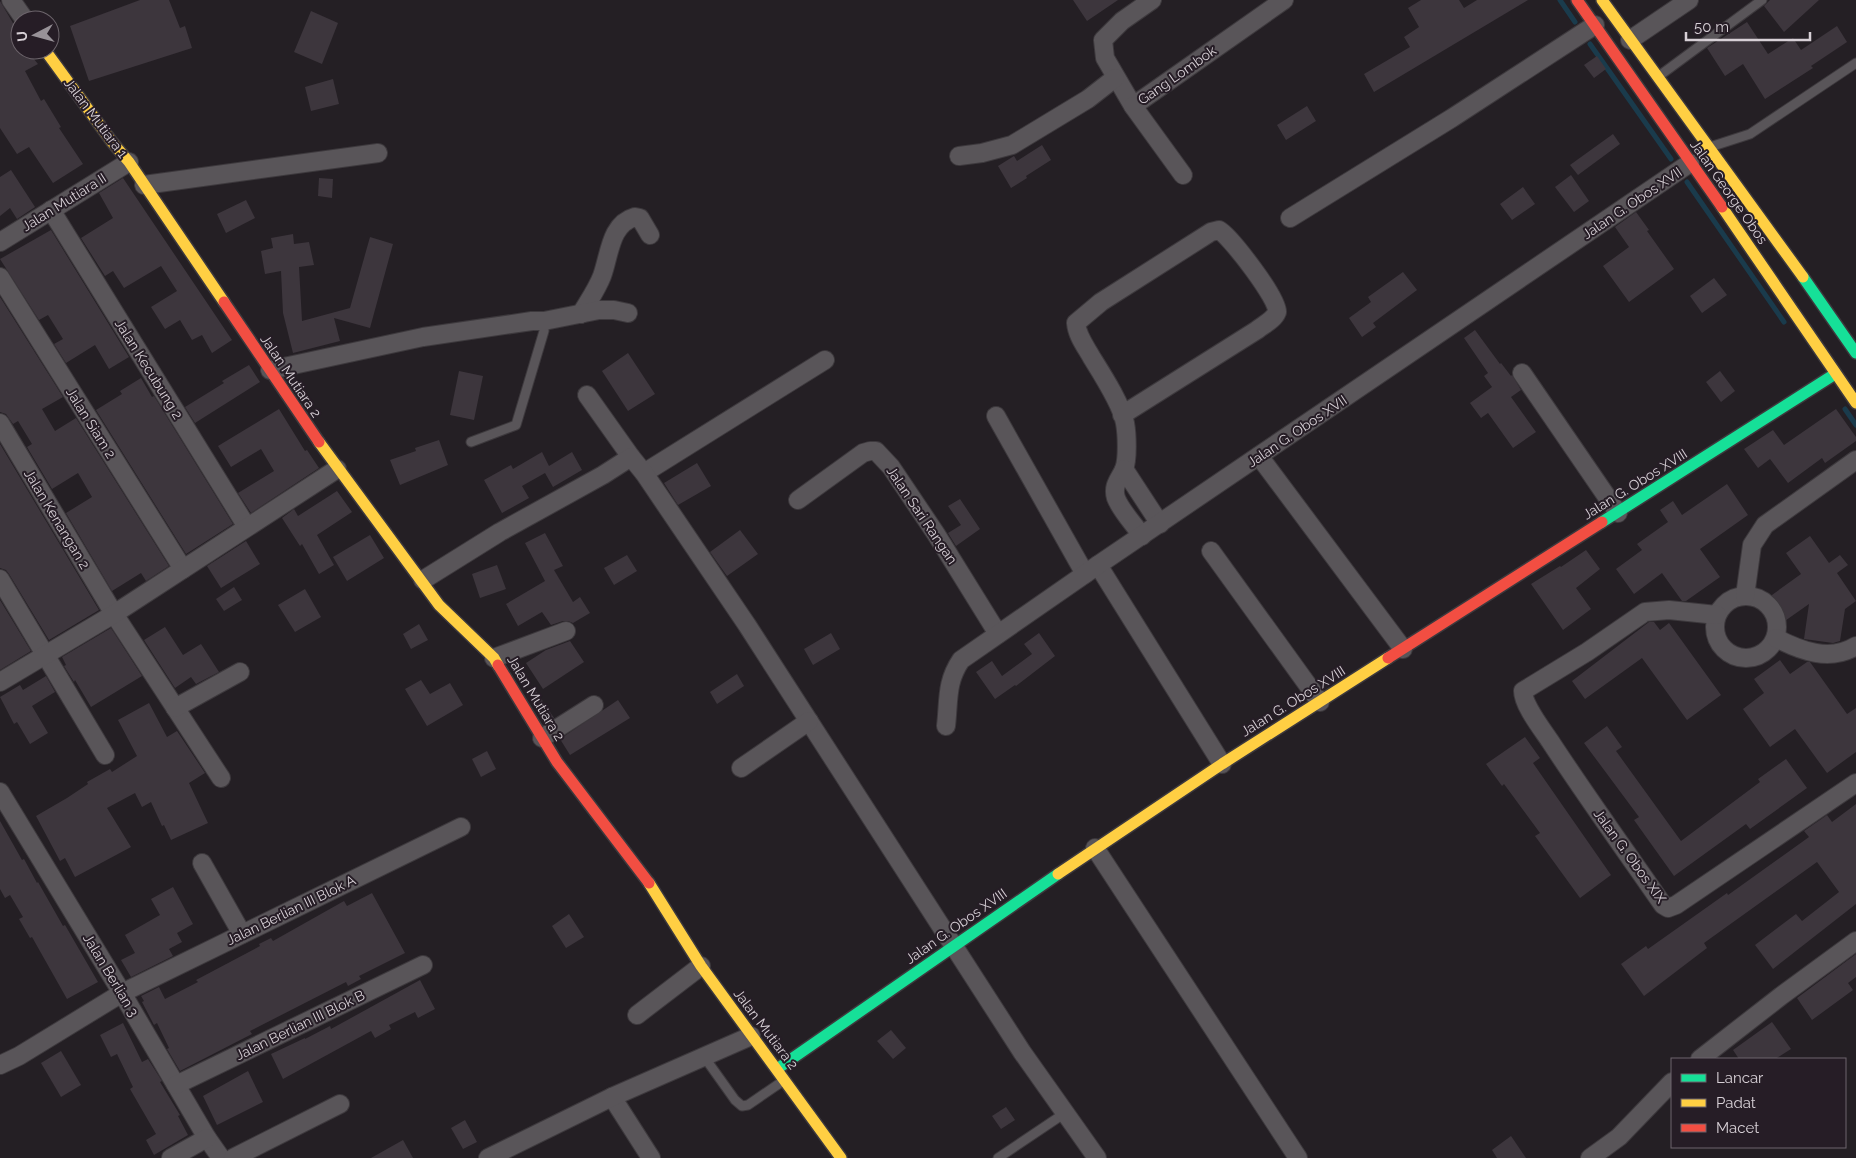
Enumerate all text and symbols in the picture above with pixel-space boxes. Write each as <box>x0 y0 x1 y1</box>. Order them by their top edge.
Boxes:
north arrow <box>10 10 60 60</box>
scale bar <box>1686 10 1810 42</box>
text: 50 m <box>1694 18 1729 36</box>
text: U <box>14 30 31 42</box>
street label: Gang Lombok <box>1135 42 1220 108</box>
street label: Jalan Mutiara 1 <box>61 75 131 161</box>
street label: Jalan George Obos <box>1687 137 1771 247</box>
street label: Jalan G. Obos XVII <box>1579 164 1685 242</box>
street label: Jalan Mutiara II <box>19 170 109 234</box>
street label: Jalan Kecubung 2 <box>112 316 186 422</box>
street label: Jalan Mutiara 2 <box>257 331 325 421</box>
street label: Jalan Siam 2 <box>63 385 119 461</box>
street label: Jalan G. Obos XVII <box>1244 392 1350 470</box>
street label: Jalan G. Obos XVIII <box>1580 445 1690 523</box>
street label: Jalan Sari Rangan <box>883 463 961 567</box>
street label: Jalan Kenangan 2 <box>21 466 93 572</box>
street label: Jalan Mutiara 2 <box>504 652 568 744</box>
street label: Jalan G. Obos XVIII <box>1238 662 1348 740</box>
street label: Jalan G. Obos XIX <box>1590 806 1670 906</box>
street label: Jalan Berlian III Blok A <box>224 872 359 948</box>
street label: Jalan G. Obos XVIII <box>902 885 1010 967</box>
street label: Jalan Berlian 3 <box>80 931 142 1019</box>
street label: Jalan Mutiara 2 <box>730 986 802 1072</box>
street label: Jalan Berlian III Blok B <box>233 987 367 1063</box>
legend <box>1671 1058 1846 1148</box>
text: Lancar <box>1716 1069 1764 1087</box>
text: Padat <box>1716 1094 1756 1112</box>
text: Macet <box>1716 1119 1759 1137</box>

